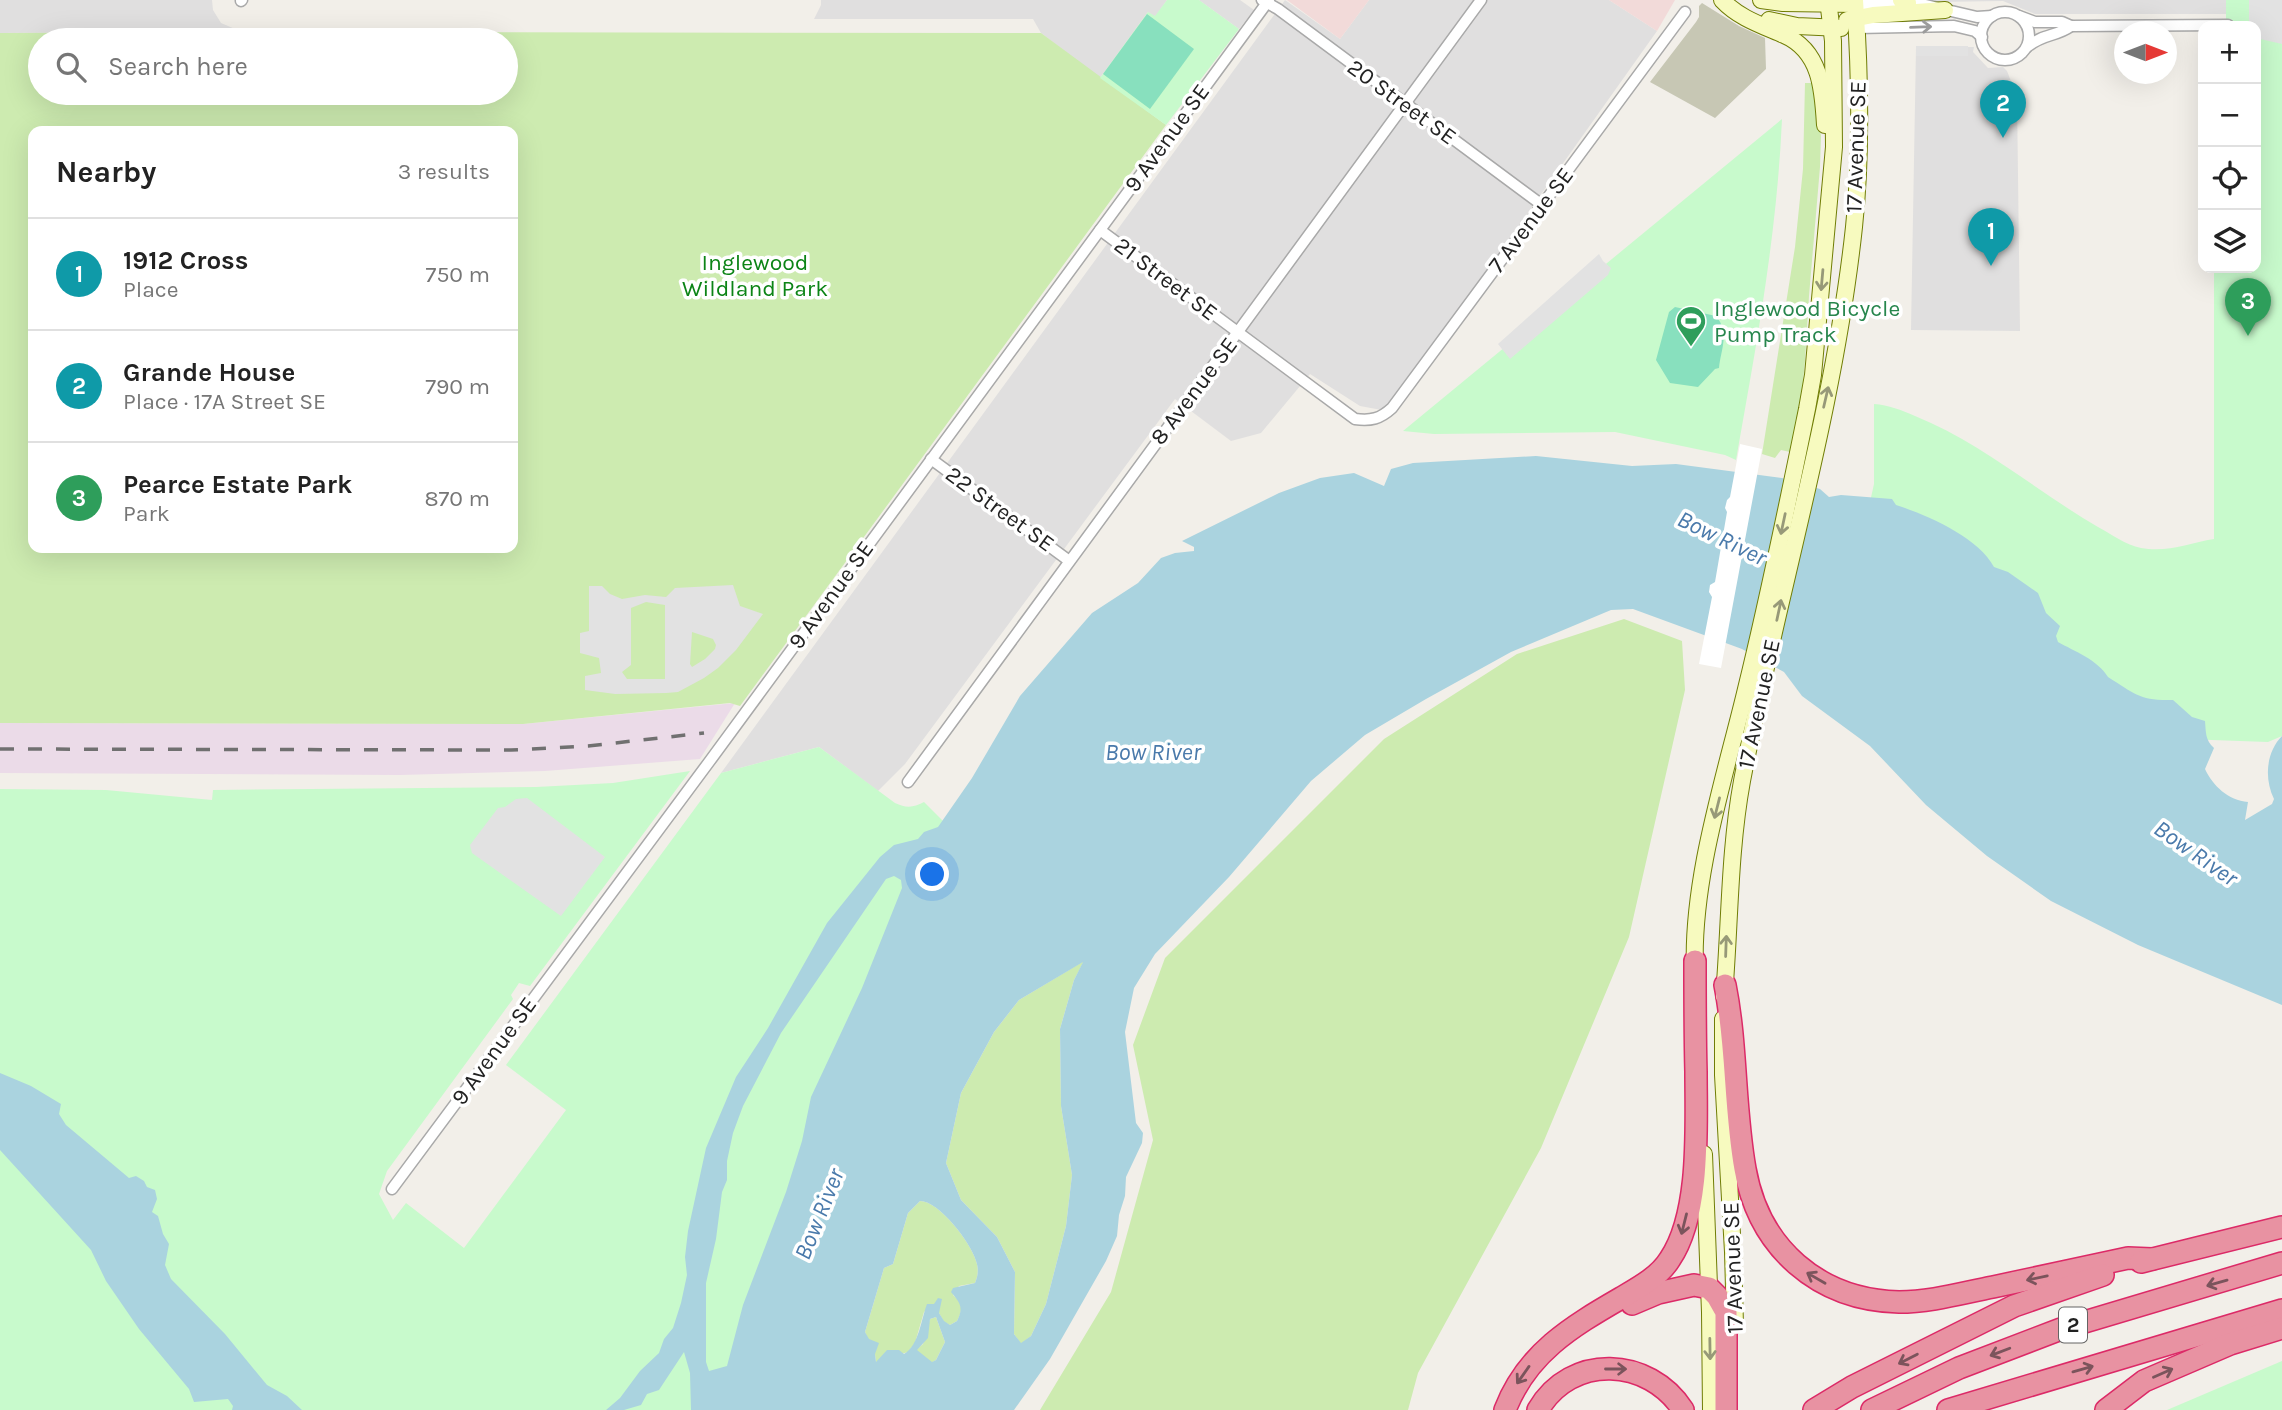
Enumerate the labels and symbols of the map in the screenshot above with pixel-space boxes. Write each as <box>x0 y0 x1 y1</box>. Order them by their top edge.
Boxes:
one-way arrow <box>1909 20 1932 33</box>
north arrow <box>2114 21 2177 84</box>
street label: 20 Street SE <box>1342 53 1462 151</box>
street label: 9 Avenue SE <box>1119 79 1215 197</box>
pin: 2 <box>1980 80 2026 138</box>
street label: 17 Avenue SE <box>1840 81 1872 213</box>
street label: 7 Avenue SE <box>1483 162 1579 278</box>
pin: 1 <box>1968 208 2014 266</box>
street label: 21 Street SE <box>1109 232 1223 326</box>
park label: Inglewood Wildland Park <box>682 249 828 302</box>
one-way arrow <box>1815 268 1828 290</box>
pin: 3 <box>2225 278 2271 336</box>
place label: Inglewood Bicycle Pump Track <box>1714 295 1900 348</box>
sports icon: Inglewood Bicycle Pump Track <box>1674 304 1708 348</box>
street label: 8 Avenue SE <box>1145 332 1243 450</box>
one-way arrow <box>1820 387 1833 409</box>
street label: 22 Street SE <box>940 461 1060 557</box>
water label: Bow River <box>1673 504 1772 572</box>
one-way arrow <box>1775 512 1789 535</box>
street label: 9 Avenue SE <box>783 536 879 654</box>
one-way arrow <box>1773 599 1787 622</box>
street label: 17 Avenue SE <box>1732 637 1786 771</box>
water label: Bow River <box>1105 738 1202 766</box>
one-way arrow <box>1710 796 1723 819</box>
water label: Bow River <box>2149 814 2244 892</box>
your location <box>915 857 949 891</box>
one-way arrow <box>1720 934 1733 957</box>
street label: 9 Avenue SE <box>446 992 542 1110</box>
water label: Bow River <box>788 1164 850 1264</box>
street label: 17 Avenue SE <box>1717 1202 1749 1334</box>
one-way arrow <box>1677 1212 1690 1235</box>
one-way arrow <box>1806 1271 1826 1285</box>
one-way arrow <box>2026 1271 2049 1285</box>
one-way arrow <box>2206 1277 2228 1290</box>
road number: 2 <box>2059 1308 2087 1342</box>
one-way arrow <box>1704 1337 1717 1360</box>
one-way arrow <box>1990 1347 2012 1360</box>
one-way arrow <box>1898 1352 1919 1366</box>
one-way arrow <box>1604 1362 1627 1376</box>
one-way arrow <box>2072 1362 2094 1375</box>
one-way arrow <box>1516 1365 1530 1385</box>
one-way arrow <box>2152 1366 2173 1379</box>

